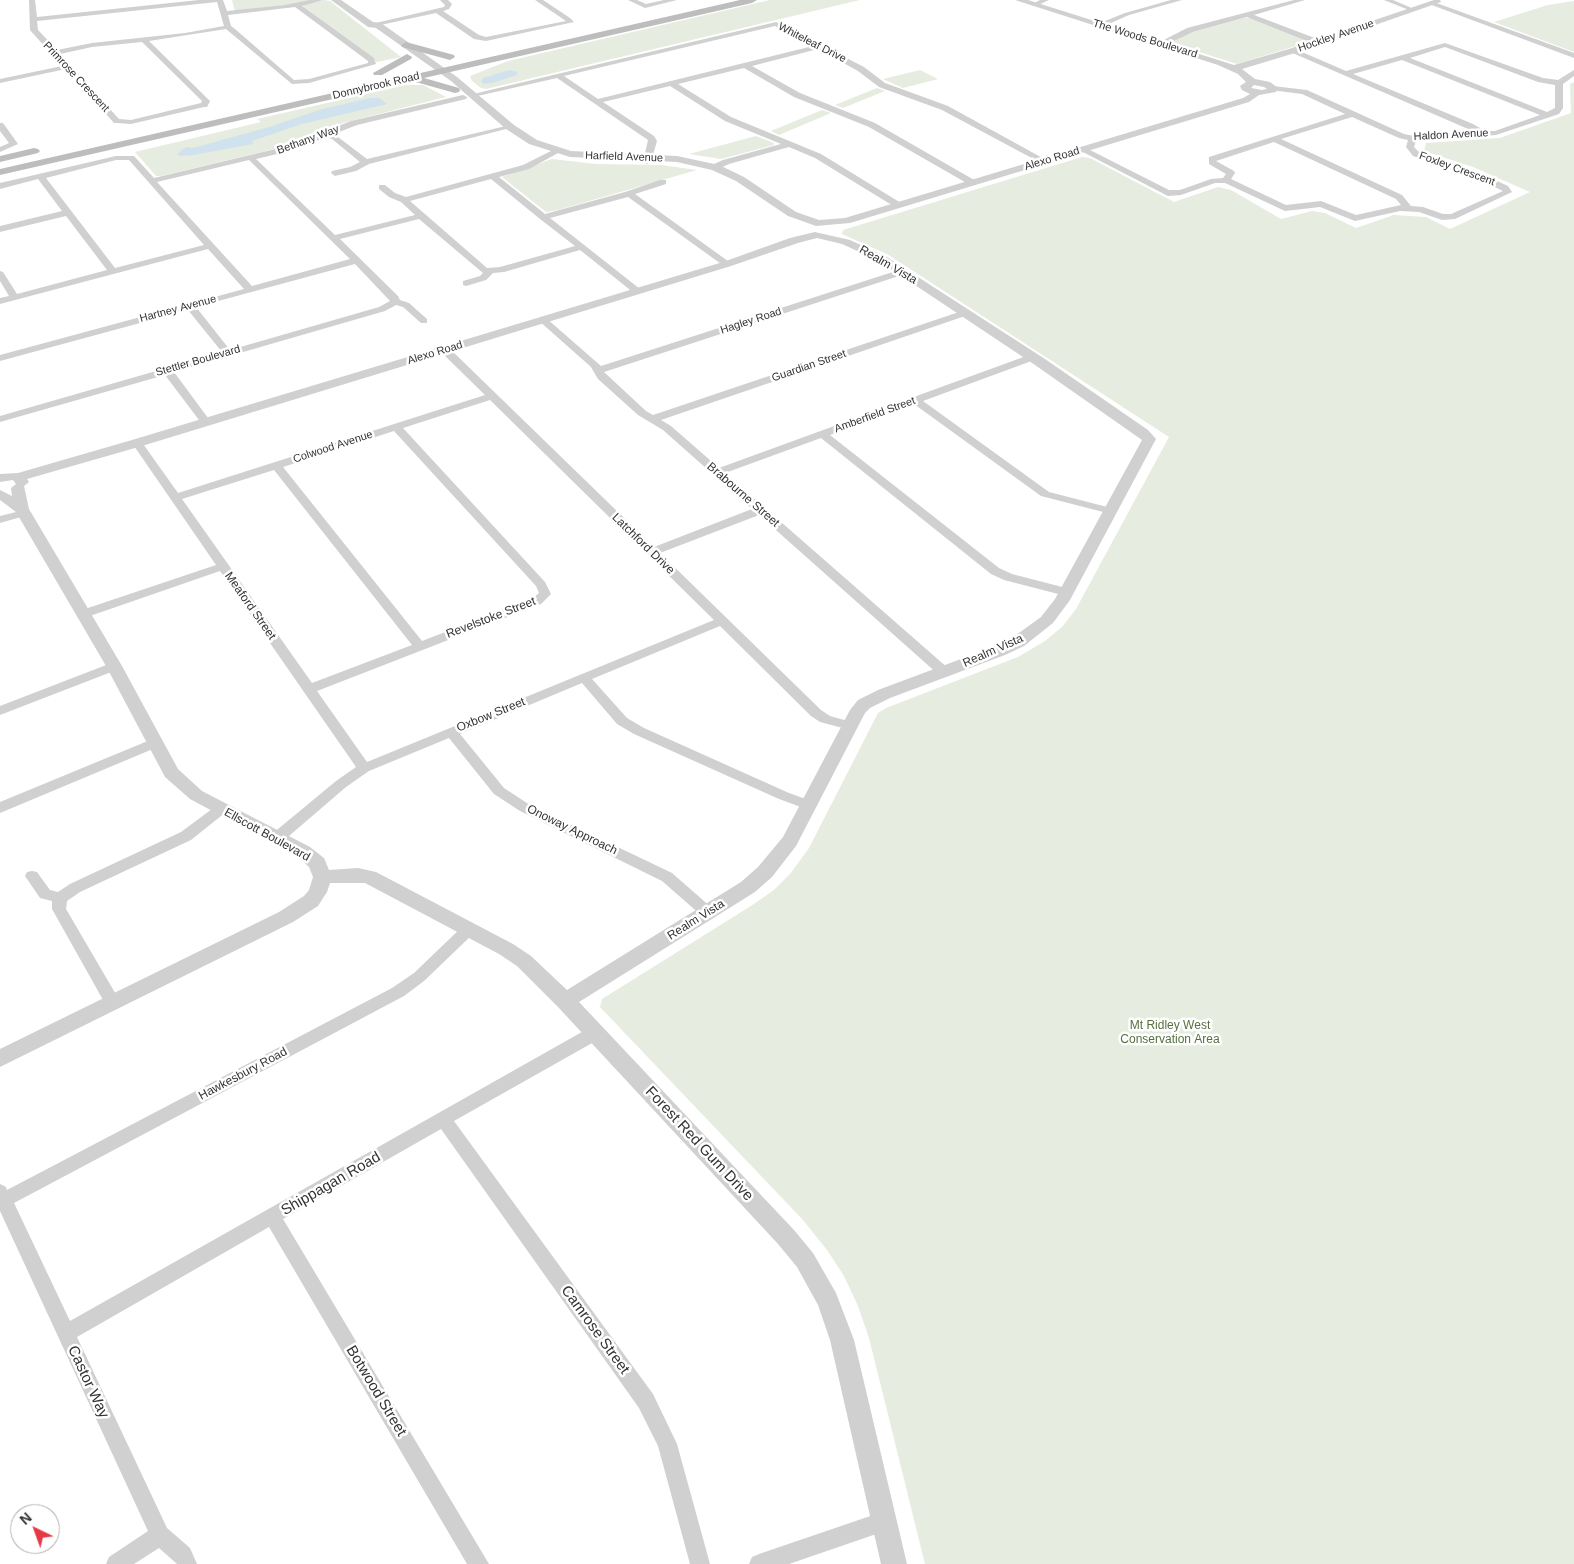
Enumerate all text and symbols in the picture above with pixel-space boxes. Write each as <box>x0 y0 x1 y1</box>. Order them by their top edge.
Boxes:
street label: The Woods Boulevard <box>1091 17 1199 61</box>
street label: Hockley Avenue <box>1296 17 1376 55</box>
street label: Whiteleaf Drive <box>776 20 848 66</box>
street label: Primrose Crescent <box>40 39 112 115</box>
street label: Donnybrook Road <box>331 70 421 102</box>
street label: Bethany Way <box>275 123 341 157</box>
street label: Haldon Avenue <box>1413 126 1489 144</box>
street label: Alexo Road <box>1023 144 1081 174</box>
street label: Harfield Avenue <box>585 149 663 165</box>
street label: Foxley Crescent <box>1417 149 1497 189</box>
street label: Realm Vista <box>856 243 920 287</box>
street label: Hartney Avenue <box>138 292 218 326</box>
street label: Hagley Road <box>719 305 783 337</box>
street label: Alexo Road <box>406 338 464 368</box>
street label: Stettler Boulevard <box>154 343 242 379</box>
street label: Guardian Street <box>770 347 848 385</box>
street label: Amberfield Street <box>833 394 917 436</box>
street label: Colwood Avenue <box>292 428 374 466</box>
street label: Brabourne Street <box>704 460 782 530</box>
street label: Latchford Drive <box>609 511 677 577</box>
street label: Meaford Street <box>221 569 279 643</box>
street label: Revelstoke Street <box>444 594 538 642</box>
street label: Realm Vista <box>961 631 1025 671</box>
street label: Oxbow Street <box>455 695 527 735</box>
street label: Onoway Approach <box>524 802 620 858</box>
street label: Ellscott Boulevard <box>222 805 312 865</box>
street label: Realm Vista <box>665 897 727 943</box>
park label: Mt Ridley West Conservation Area <box>1120 1019 1220 1047</box>
street label: Hawkesbury Road <box>196 1045 290 1103</box>
street label: Forest Red Gum Drive <box>641 1083 757 1205</box>
street label: Shippagan Road <box>278 1148 384 1220</box>
street label: Camrose Street <box>557 1282 633 1378</box>
street label: Botwood Street <box>342 1342 410 1440</box>
street label: Castor Way <box>63 1343 113 1421</box>
north arrow <box>10 1504 60 1554</box>
text: N <box>17 1509 35 1528</box>

